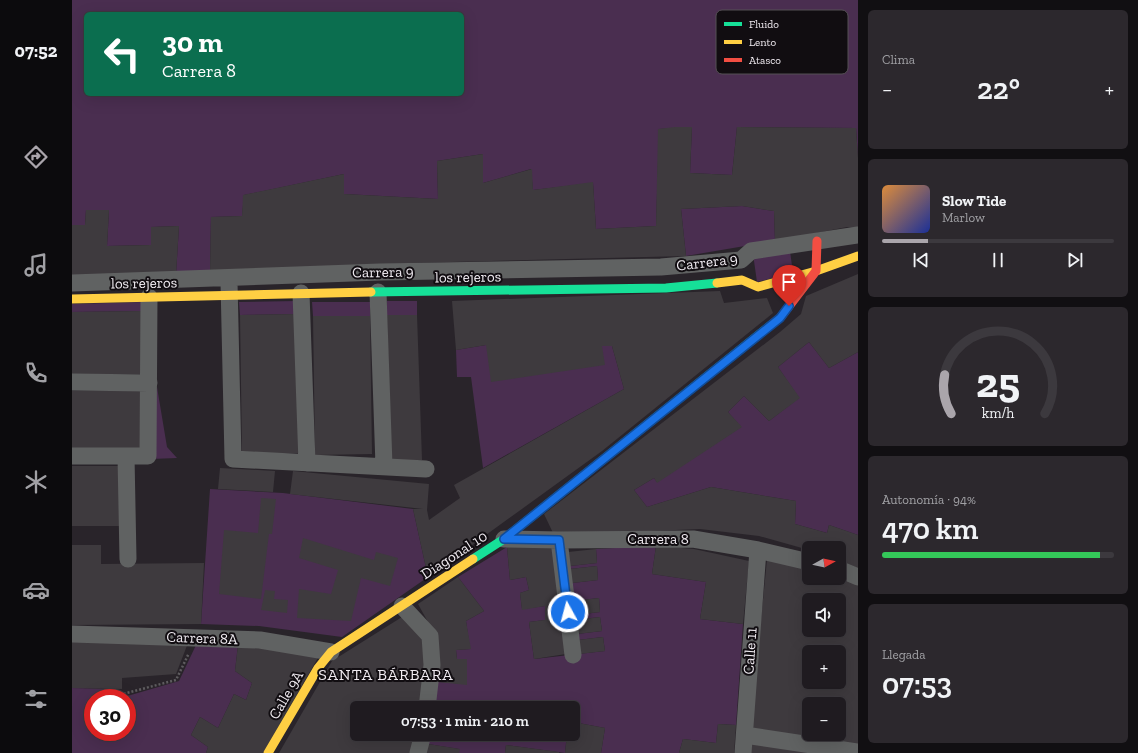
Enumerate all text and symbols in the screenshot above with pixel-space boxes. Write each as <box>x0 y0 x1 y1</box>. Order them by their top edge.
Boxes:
legend <box>716 10 848 74</box>
text: Fluido <box>749 18 779 31</box>
text: 30 m <box>162 26 223 59</box>
icon: left <box>96 28 148 80</box>
text: Lento <box>749 36 777 49</box>
text: 07:52 <box>15 40 57 62</box>
text: Clima <box>882 52 915 67</box>
text: Atasco <box>749 54 781 67</box>
text: Carrera 8 <box>162 60 236 82</box>
text: 22° <box>977 71 1020 107</box>
text: − <box>882 76 892 103</box>
text: + <box>1105 76 1114 103</box>
icon: directions <box>22 143 50 171</box>
text: Slow Tide <box>942 192 1006 210</box>
text: Marlow <box>942 210 985 225</box>
street label: Carrera 9 <box>675 249 739 275</box>
icon: previous <box>910 249 932 271</box>
icon: pause <box>987 249 1009 271</box>
icon: next <box>1064 249 1086 271</box>
icon: music <box>22 251 50 279</box>
street label: Carrera 9 <box>352 262 414 282</box>
pin <box>772 265 806 306</box>
street label: los rejeros <box>435 267 501 287</box>
icon: arrive <box>778 271 800 293</box>
street label: los rejeros <box>111 273 177 293</box>
text: 25 <box>976 358 1020 408</box>
icon: phone <box>22 359 50 387</box>
text: km/h <box>982 405 1014 422</box>
icon: climate <box>22 468 50 496</box>
text: Autonomía · 94% <box>882 492 976 507</box>
text: 470 km <box>882 511 978 547</box>
street label: Diagonal 10 <box>417 527 491 583</box>
street label: Carrera 8 <box>627 530 689 548</box>
north arrow <box>802 541 846 585</box>
map controls <box>802 541 846 741</box>
icon: car <box>22 576 50 604</box>
position arrow <box>547 591 589 633</box>
button: sound <box>802 593 846 637</box>
street label: Calle 11 <box>739 627 761 675</box>
street label: Carrera 8A <box>166 628 238 648</box>
button: + <box>802 645 846 689</box>
text: Llegada <box>882 647 925 662</box>
district label: SANTA BÁRBARA <box>318 665 454 684</box>
text: 07:53 <box>882 666 952 702</box>
street label: Calle 9A <box>265 667 307 722</box>
icon: filters <box>22 685 50 713</box>
speed limit sign: 30 <box>84 689 136 741</box>
button: − <box>802 697 846 741</box>
text: 07:53 · 1 min · 210 m <box>401 712 529 730</box>

